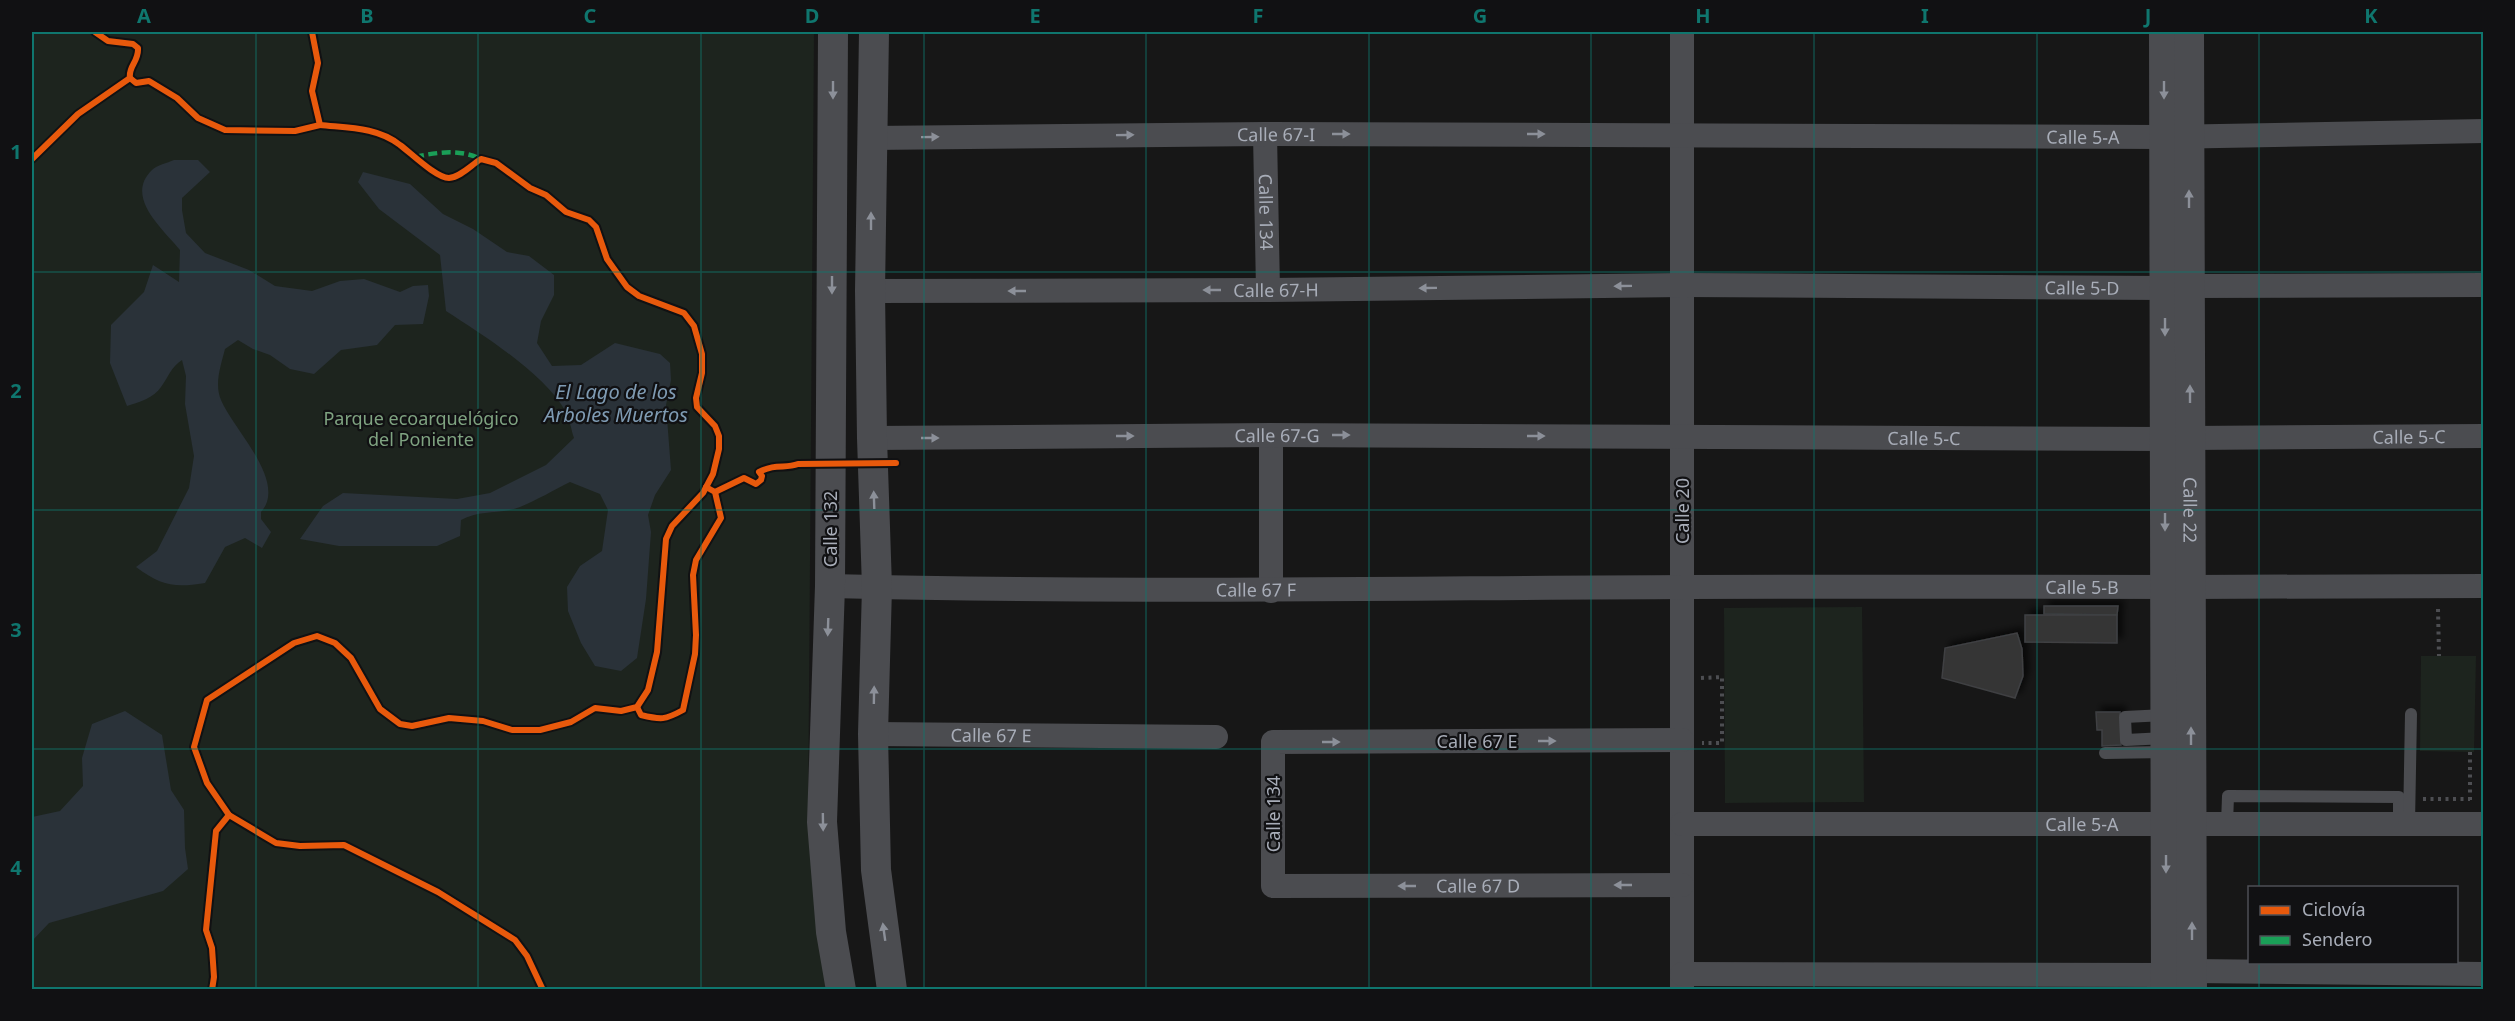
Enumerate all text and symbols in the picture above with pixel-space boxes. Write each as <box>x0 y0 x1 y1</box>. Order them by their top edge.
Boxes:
text: A <box>137 2 151 29</box>
text: B <box>360 2 374 29</box>
text: C <box>584 2 597 29</box>
text: D <box>805 2 819 29</box>
text: E <box>1029 2 1041 29</box>
text: F <box>1253 2 1263 29</box>
text: G <box>1473 2 1487 29</box>
text: H <box>1695 2 1711 29</box>
text: I <box>1921 2 1929 29</box>
text: J <box>2143 2 2151 29</box>
text: K <box>2364 2 2378 29</box>
one-way arrow <box>828 80 838 99</box>
one-way arrow <box>2159 80 2169 99</box>
street label: Calle 67-I <box>1237 122 1315 146</box>
street label: Calle 5-A <box>2046 125 2120 149</box>
one-way arrow <box>1331 129 1350 139</box>
one-way arrow <box>1526 129 1545 139</box>
one-way arrow <box>1115 130 1134 140</box>
one-way arrow <box>920 132 939 142</box>
text: 1 <box>10 138 22 165</box>
street label: Calle 134 <box>1254 173 1279 250</box>
one-way arrow <box>2184 190 2194 209</box>
one-way arrow <box>866 212 876 231</box>
one-way arrow <box>827 275 837 294</box>
street label: Calle 5-D <box>2044 275 2119 300</box>
street label: Calle 67-H <box>1233 277 1319 302</box>
one-way arrow <box>1614 281 1633 291</box>
one-way arrow <box>1419 283 1438 293</box>
one-way arrow <box>1203 285 1222 295</box>
one-way arrow <box>1008 286 1027 296</box>
one-way arrow <box>2160 317 2170 336</box>
text: 2 <box>10 377 22 404</box>
water label: El Lago de los Arboles Muertos <box>542 378 688 428</box>
one-way arrow <box>2185 385 2195 404</box>
park label: Parque ecoarquelógico del Poniente <box>323 406 519 451</box>
street label: Calle 67-G <box>1234 423 1320 447</box>
street label: Calle 5-C <box>2372 424 2446 449</box>
street label: Calle 5-C <box>1887 426 1961 450</box>
one-way arrow <box>1332 430 1351 440</box>
one-way arrow <box>1116 431 1135 441</box>
one-way arrow <box>1527 431 1546 441</box>
one-way arrow <box>921 433 940 443</box>
street label: Calle 22 <box>2178 477 2203 543</box>
street label: Calle 20 <box>1670 478 1694 544</box>
street label: Calle 132 <box>818 491 842 567</box>
one-way arrow <box>869 491 878 510</box>
one-way arrow <box>2160 512 2170 531</box>
street label: Calle 5-B <box>2045 575 2119 599</box>
street label: Calle 67 F <box>1216 577 1296 602</box>
text: 3 <box>10 616 22 643</box>
one-way arrow <box>824 617 833 636</box>
one-way arrow <box>869 686 879 705</box>
street label: Calle 67 E <box>950 723 1032 747</box>
one-way arrow <box>2186 727 2196 746</box>
street label: Calle 67 E <box>1437 729 1517 753</box>
one-way arrow <box>1538 736 1557 746</box>
one-way arrow <box>1322 737 1341 747</box>
street label: Calle 134 <box>1261 776 1285 852</box>
one-way arrow <box>818 812 828 831</box>
street label: Calle 5-A <box>2045 812 2119 836</box>
text: 4 <box>10 854 22 881</box>
one-way arrow <box>2161 854 2171 873</box>
street label: Calle 67 D <box>1436 873 1520 898</box>
one-way arrow <box>1614 880 1633 890</box>
one-way arrow <box>1398 881 1417 891</box>
legend <box>2248 886 2458 964</box>
text: Ciclovía <box>2302 897 2366 921</box>
one-way arrow <box>879 922 889 941</box>
one-way arrow <box>2187 922 2197 941</box>
text: Sendero <box>2302 927 2372 951</box>

